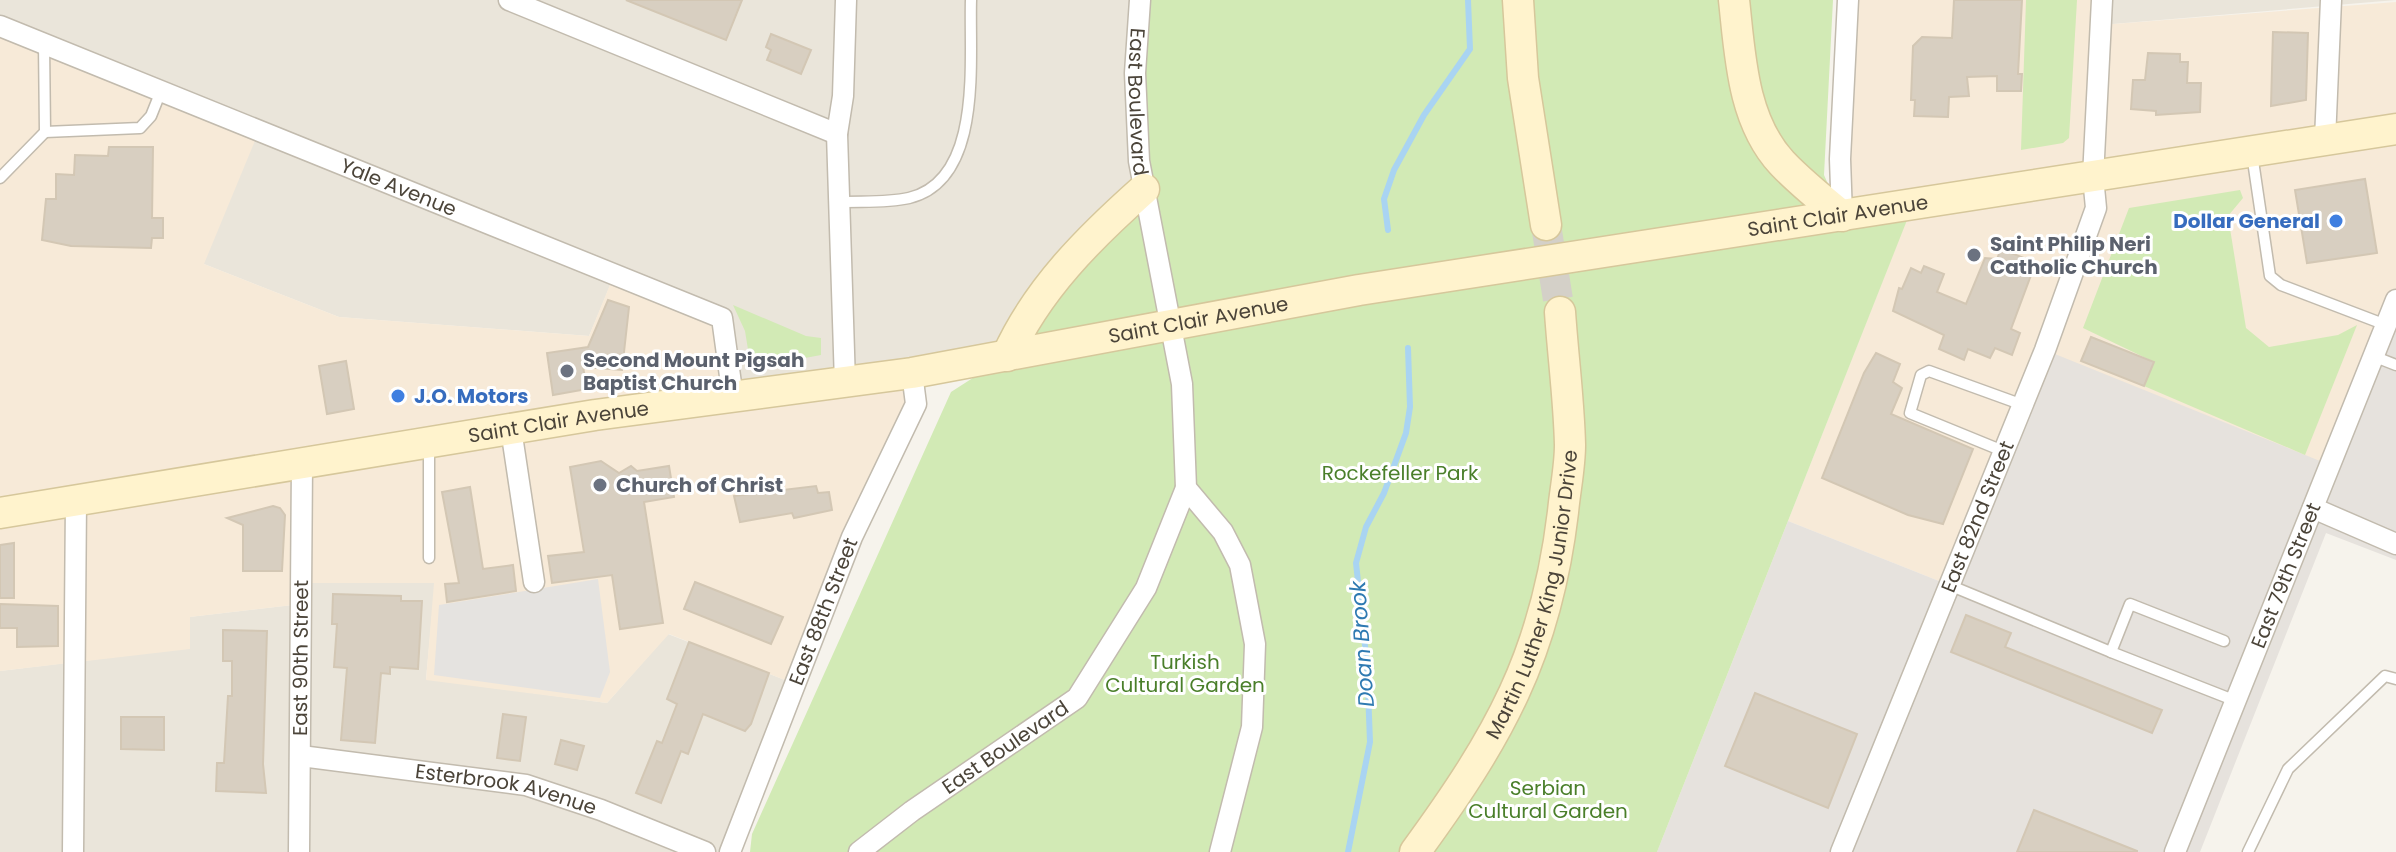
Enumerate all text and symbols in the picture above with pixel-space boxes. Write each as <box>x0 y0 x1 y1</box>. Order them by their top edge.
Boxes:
street label: East Boulevard <box>1121 27 1156 178</box>
street label: Yale Avenue <box>336 151 461 223</box>
street label: Saint Clair Avenue <box>1746 188 1930 243</box>
place label: Dollar General <box>2173 207 2320 235</box>
marker: Dollar General <box>2327 212 2345 230</box>
place label: Saint Philip Neri Catholic Church <box>1990 230 2158 281</box>
marker: Saint Philip Neri Catholic Church <box>1965 246 1983 264</box>
street label: Saint Clair Avenue <box>1106 289 1291 350</box>
place label: Second Mount Pigsah Baptist Church <box>583 346 804 397</box>
marker: Second Mount Pigsah Baptist Church <box>558 362 576 380</box>
place label: J.O. Motors <box>414 382 528 410</box>
marker: J.O. Motors <box>389 387 407 405</box>
street label: Saint Clair Avenue <box>466 394 651 450</box>
street label: East 82nd Street <box>1934 437 2021 597</box>
street label: Martin Luther King Junior Drive <box>1479 449 1584 744</box>
park label: Rockefeller Park <box>1322 459 1479 487</box>
place label: Church of Christ <box>616 471 783 499</box>
marker: Church of Christ <box>591 476 609 494</box>
street label: East 79th Street <box>2244 498 2327 652</box>
street label: East 88th Street <box>782 534 864 689</box>
water label: Doan Brook <box>1342 578 1382 708</box>
street label: East 90th Street <box>286 580 315 736</box>
park label: Turkish Cultural Garden <box>1105 648 1265 699</box>
street label: East Boulevard <box>936 694 1074 800</box>
street label: Esterbrook Avenue <box>414 757 600 822</box>
park label: Serbian Cultural Garden <box>1468 774 1628 825</box>

